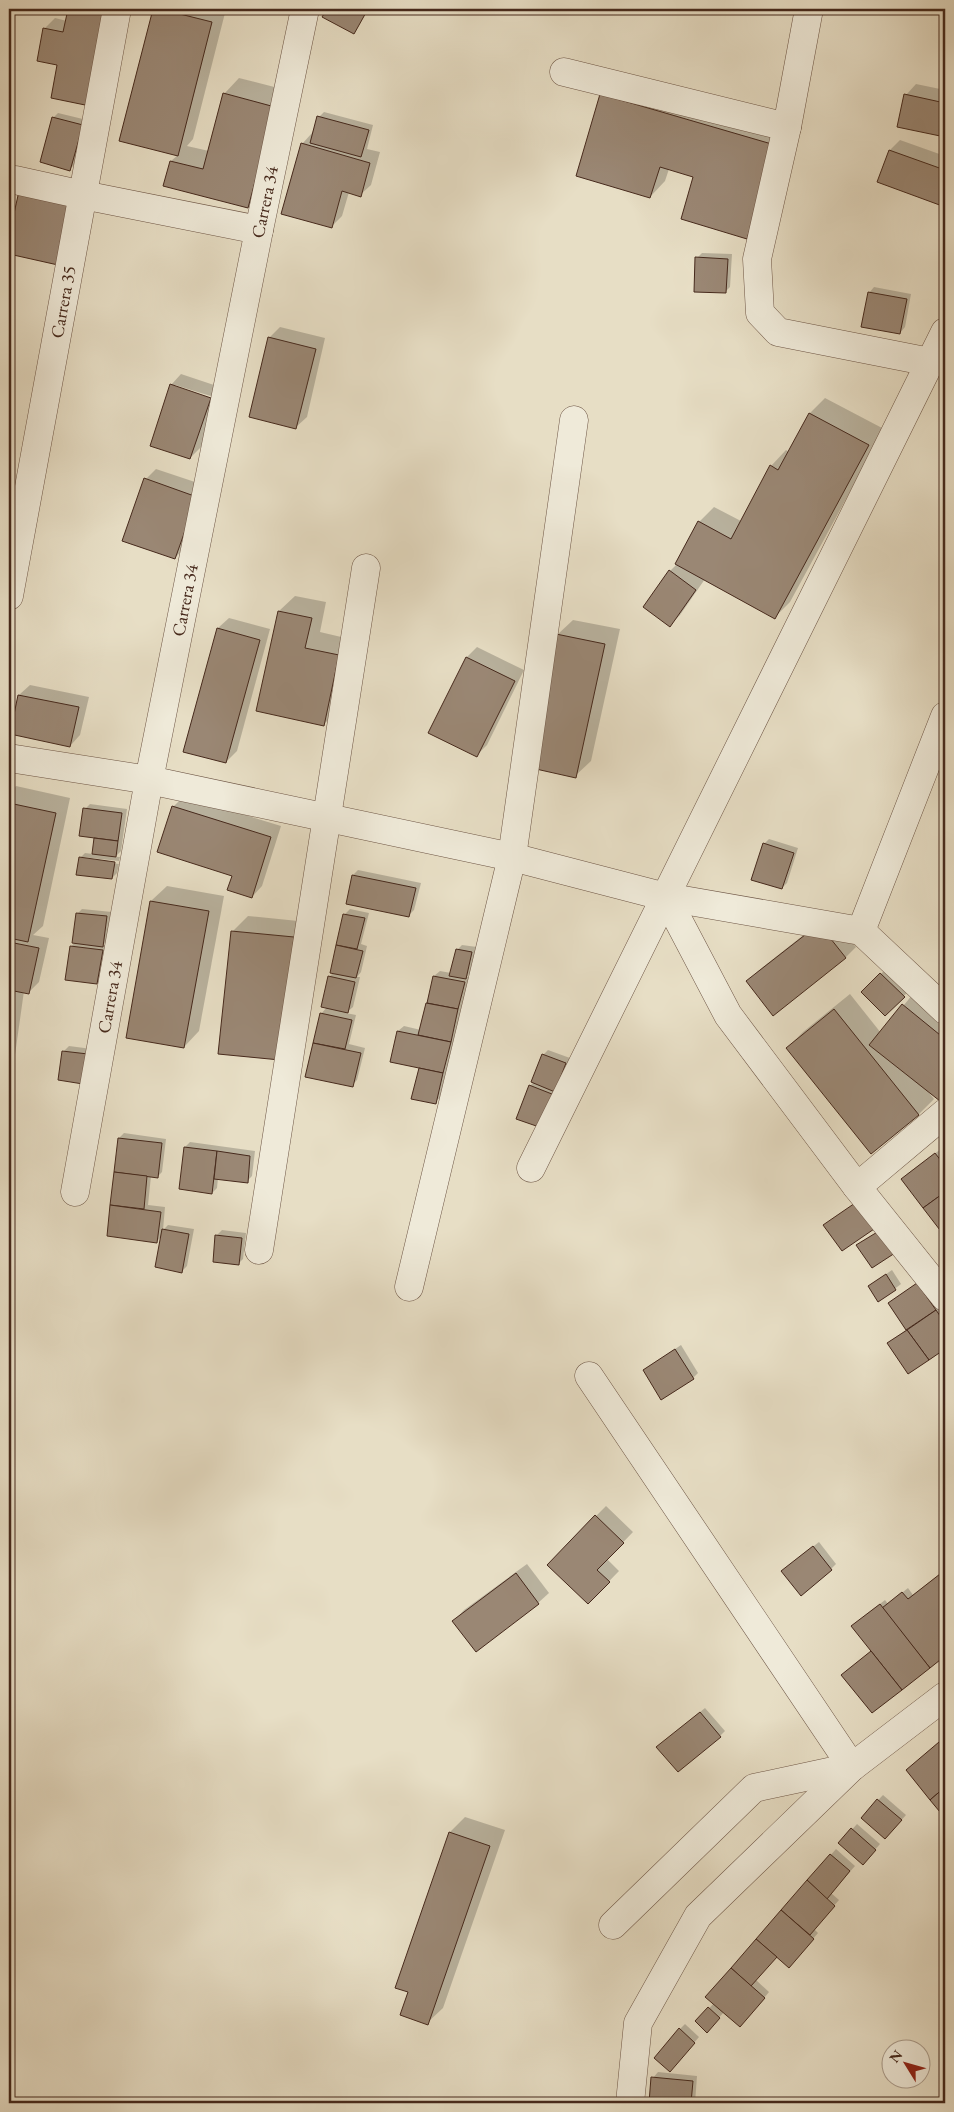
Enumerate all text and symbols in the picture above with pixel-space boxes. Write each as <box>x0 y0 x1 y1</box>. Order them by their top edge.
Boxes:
street label: Carrera 34 <box>246 163 283 240</box>
street label: Carrera 35 <box>45 264 81 340</box>
street label: Carrera 34 <box>166 562 203 638</box>
street label: Carrera 34 <box>92 959 127 1035</box>
north arrow <box>882 2040 932 2090</box>
text: N <box>885 2046 907 2066</box>

